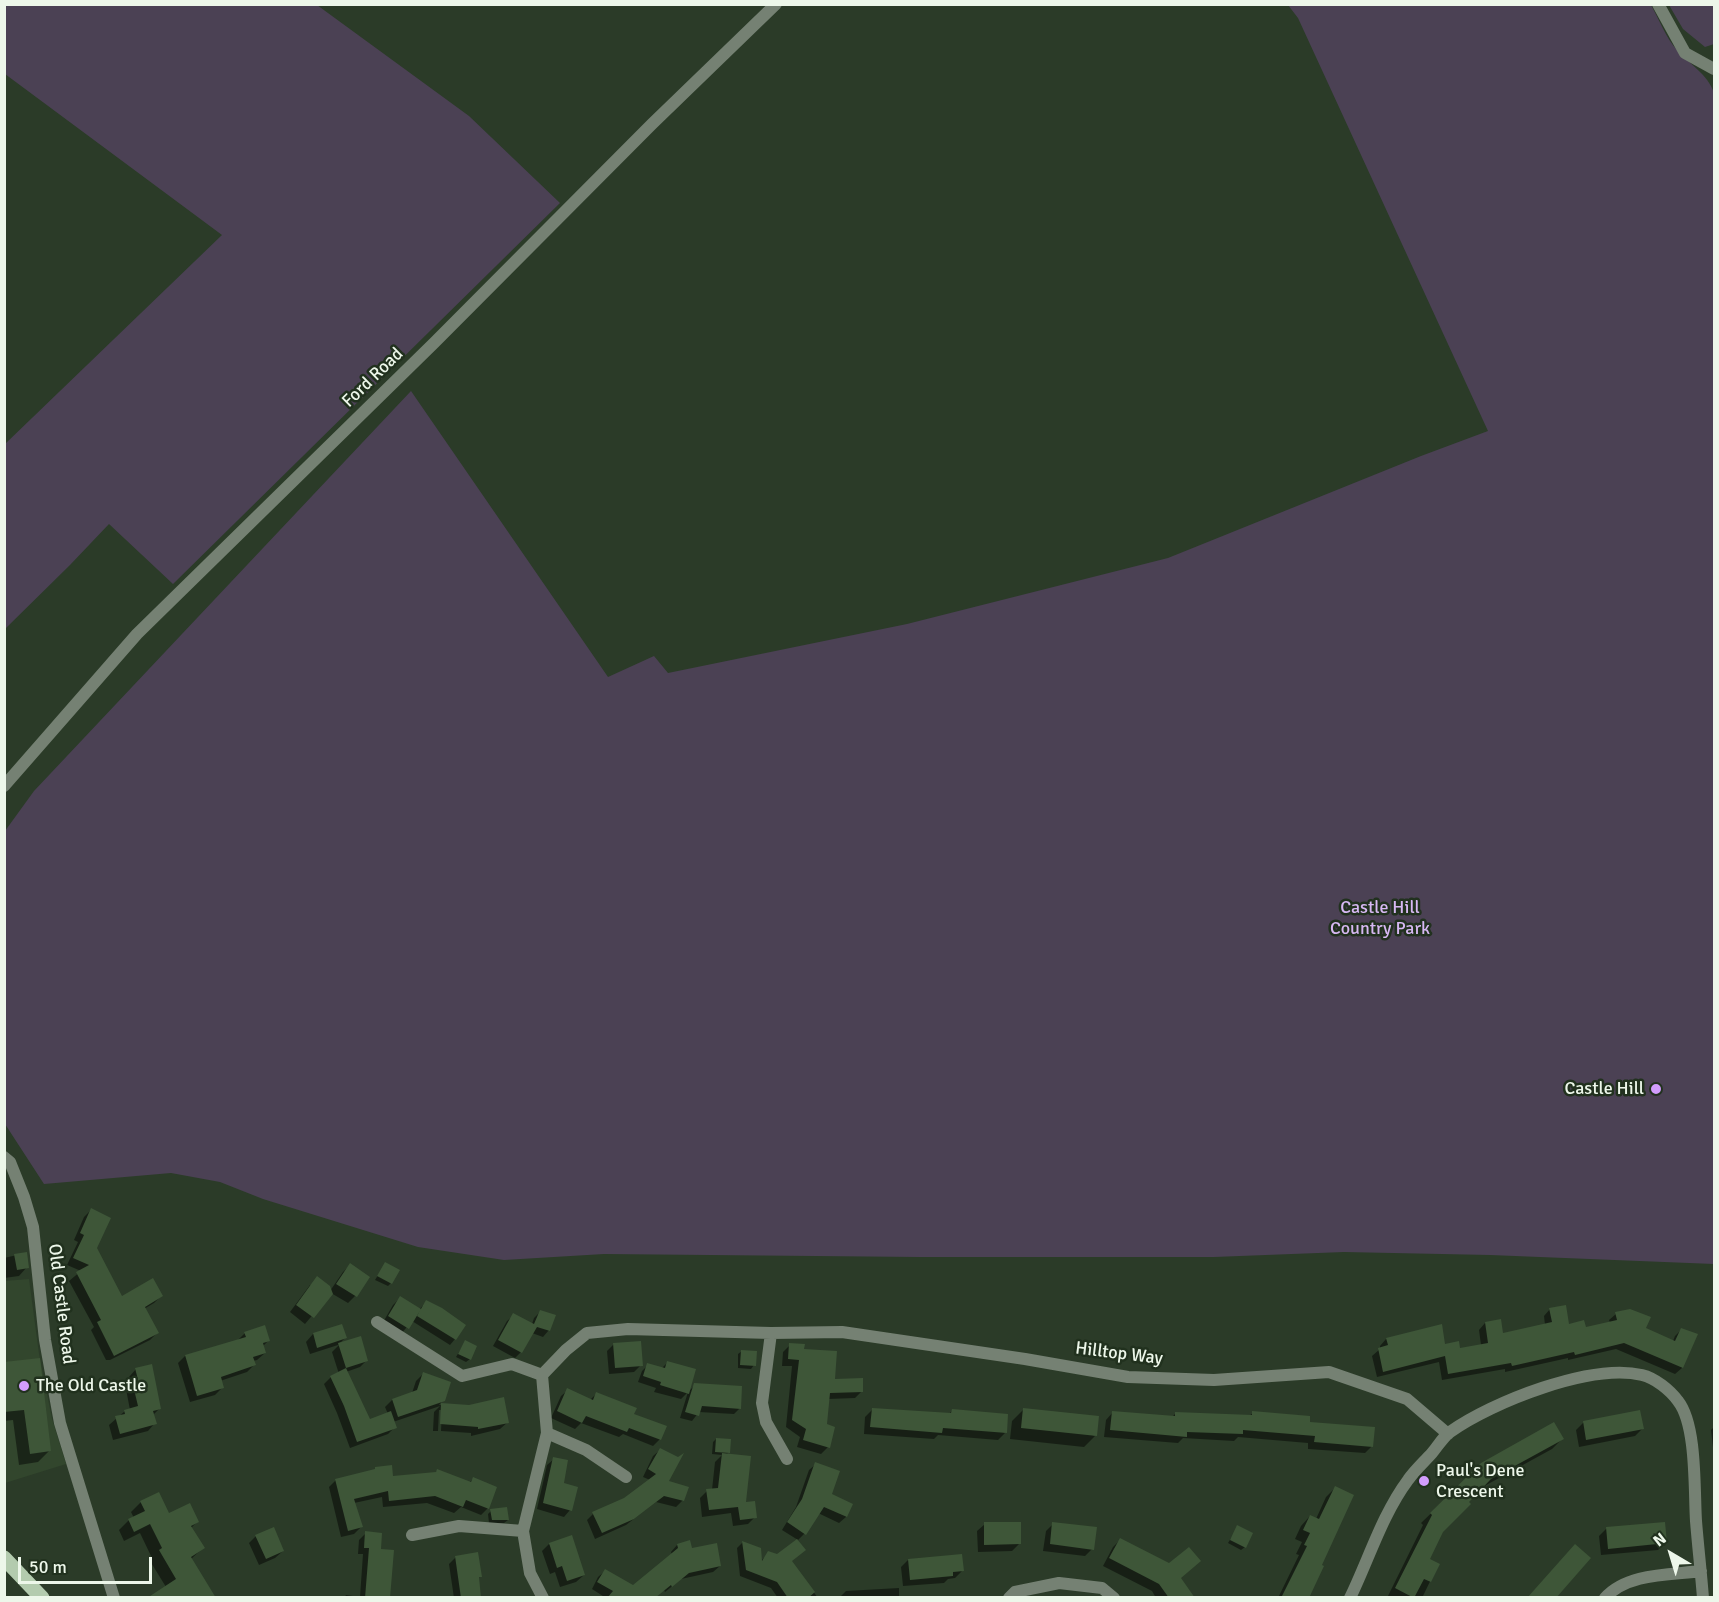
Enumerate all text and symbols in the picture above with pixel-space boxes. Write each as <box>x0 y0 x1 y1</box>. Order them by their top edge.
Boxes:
street label: Ford Road <box>338 344 408 412</box>
park label: Castle Hill Country Park <box>1330 897 1430 940</box>
place label: Castle Hill <box>1564 1078 1644 1100</box>
marker: Castle Hill <box>1649 1082 1663 1096</box>
street label: Old Castle Road <box>43 1243 79 1365</box>
street label: Hilltop Way <box>1074 1338 1164 1370</box>
place label: The Old Castle <box>36 1375 146 1397</box>
marker: The Old Castle <box>17 1379 31 1393</box>
place label: Paul's Dene Crescent <box>1436 1460 1525 1502</box>
marker: Paul's Dene Crescent <box>1417 1474 1431 1488</box>
north arrow <box>1641 1524 1701 1584</box>
text: N <box>1649 1529 1670 1551</box>
scale bar <box>21 1545 154 1583</box>
text: 50 m <box>29 1556 67 1578</box>

